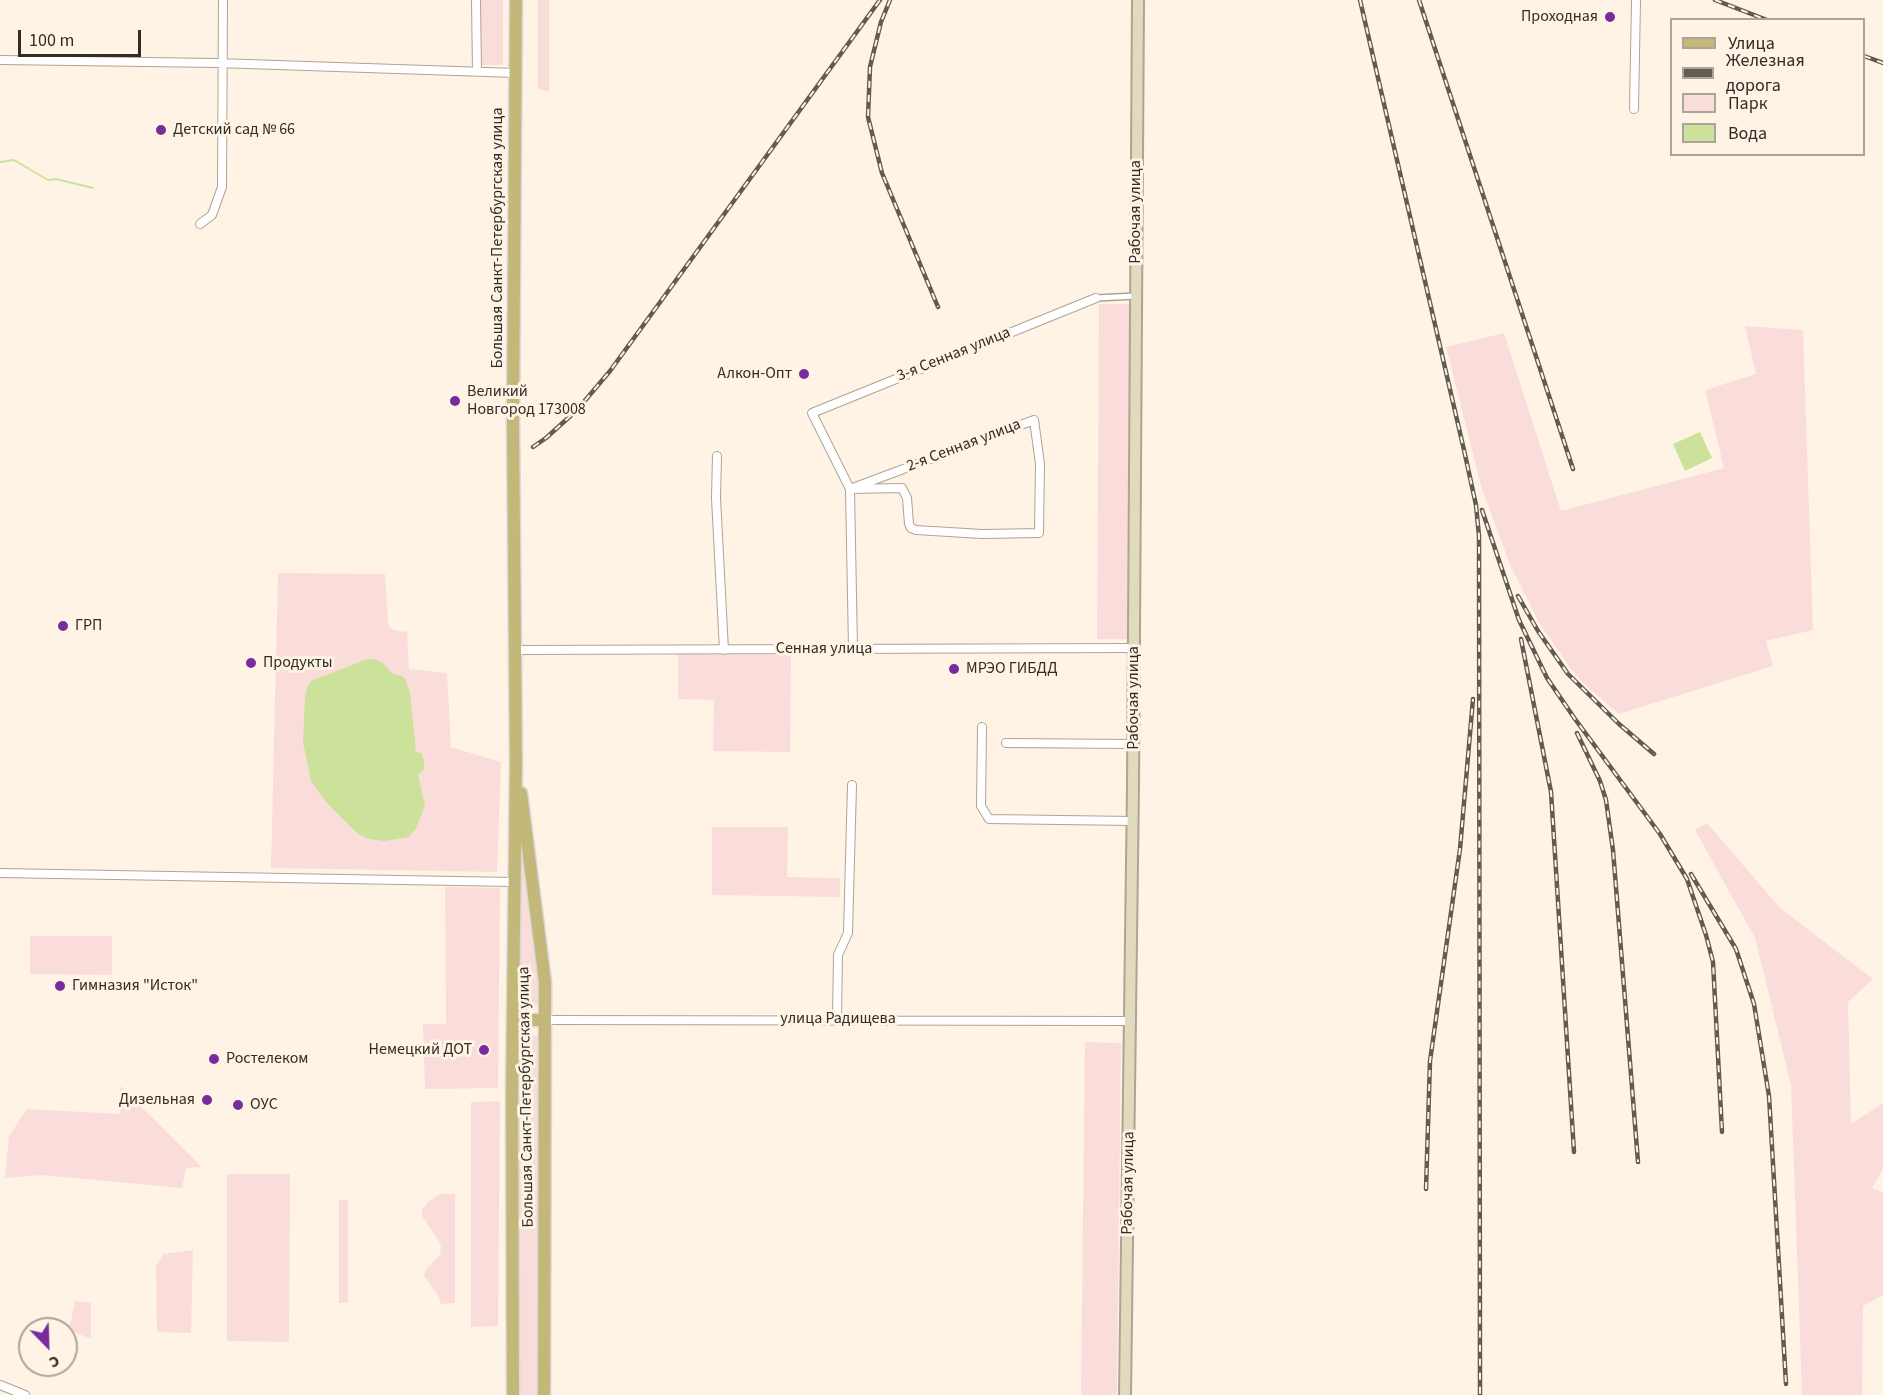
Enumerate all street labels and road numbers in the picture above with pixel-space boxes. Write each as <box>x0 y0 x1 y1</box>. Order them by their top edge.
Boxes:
street label: Большая Санкт-Петербургская улица <box>488 108 508 368</box>
street label: Рабочая улица <box>1126 160 1146 264</box>
street label: 3-я Сенная улица <box>894 323 1014 387</box>
street label: 2-я Сенная улица <box>904 415 1024 477</box>
street label: Сенная улица <box>776 639 872 659</box>
street label: Рабочая улица <box>1124 646 1144 750</box>
street label: Большая Санкт-Петербургская улица <box>515 966 539 1228</box>
street label: улица Радищева <box>780 1009 896 1029</box>
street label: Рабочая улица <box>1118 1131 1140 1235</box>

